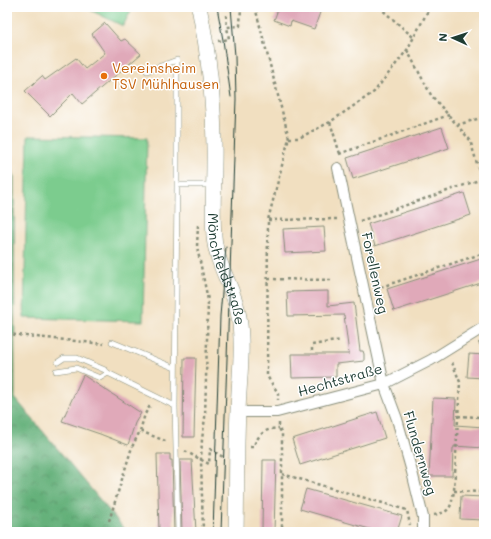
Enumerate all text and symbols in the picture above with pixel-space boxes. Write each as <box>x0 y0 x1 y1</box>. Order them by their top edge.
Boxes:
north arrow <box>433 18 473 58</box>
text: N <box>435 33 450 42</box>
place label: Vereinsheim TSV Mühlhausen <box>112 58 219 93</box>
marker: Vereinsheim TSV Mühlhausen <box>99 71 109 81</box>
street label: Mönchfeldstraße <box>204 213 250 326</box>
street label: Forellenweg <box>358 230 393 315</box>
street label: Hechtstraße <box>295 358 384 401</box>
street label: Flundernweg <box>399 409 442 497</box>

